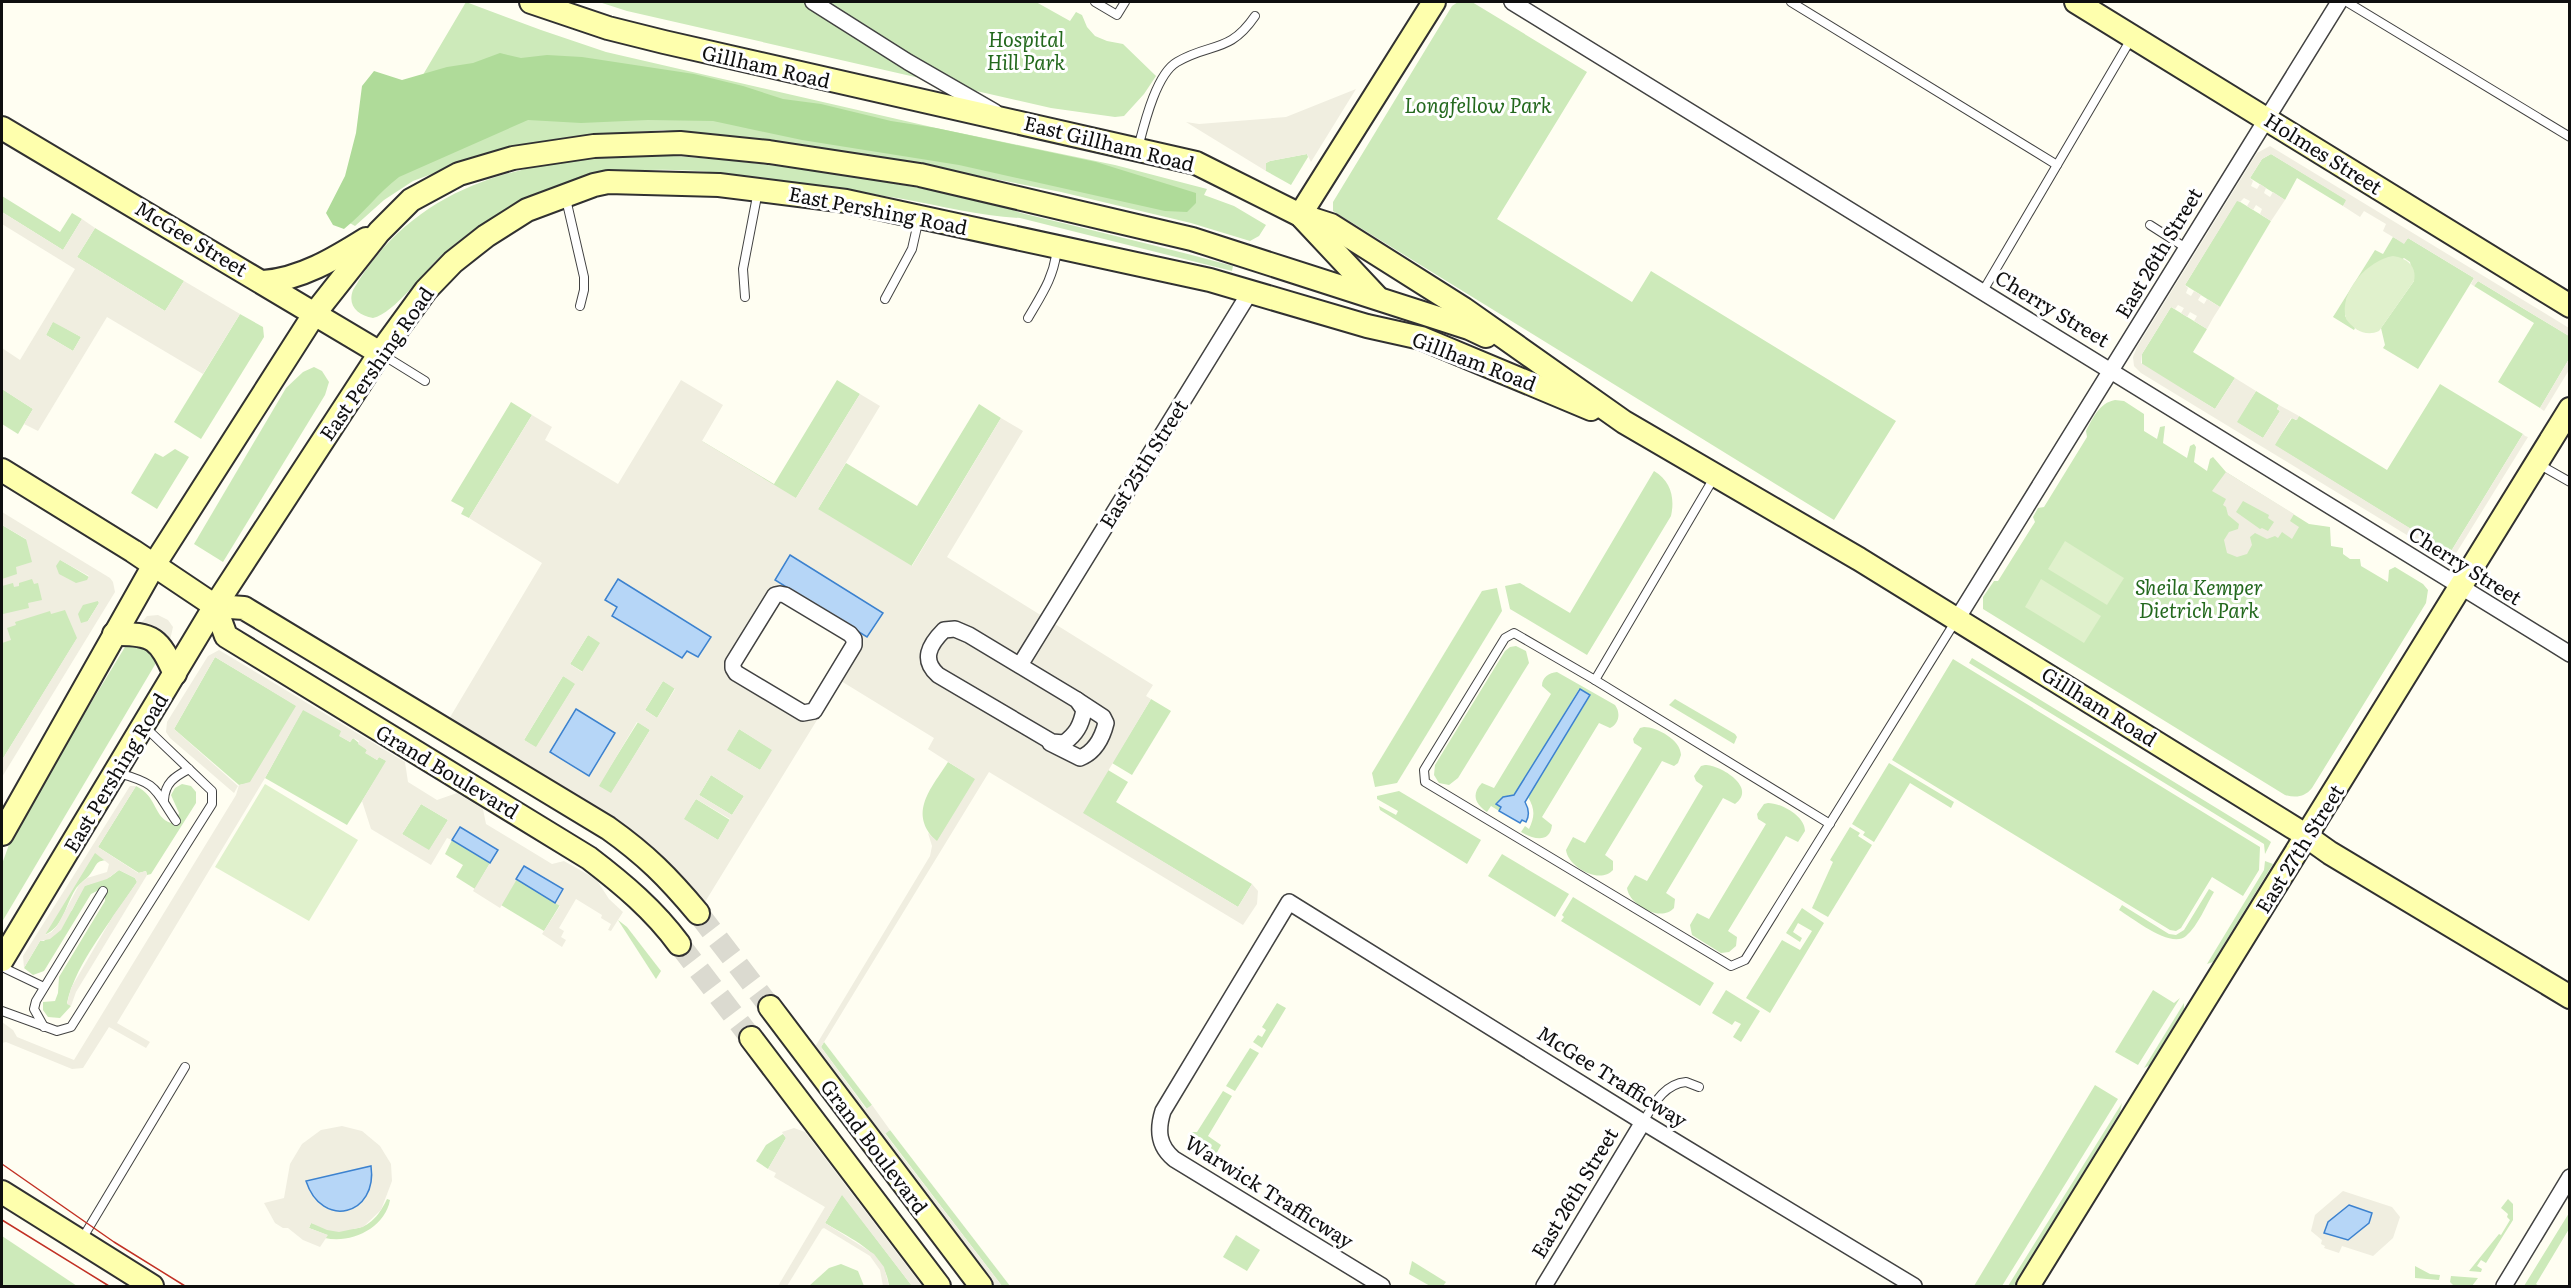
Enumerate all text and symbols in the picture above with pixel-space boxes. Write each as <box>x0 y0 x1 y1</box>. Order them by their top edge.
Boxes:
park label: Hospital Hill Park <box>987 23 1065 76</box>
street label: Gillham Road <box>699 36 834 94</box>
park label: Longfellow Park <box>1404 89 1552 119</box>
street label: Holmes Street <box>2259 104 2389 201</box>
street label: East Gillham Road <box>1021 106 1198 178</box>
street label: East Pershing Road <box>786 177 970 241</box>
street label: East 26th Street <box>2106 181 2208 323</box>
street label: McGee Street <box>130 192 254 283</box>
street label: Cherry Street <box>1990 261 2116 353</box>
street label: East Pershing Road <box>311 280 440 446</box>
street label: Gillham Road <box>1408 323 1541 398</box>
street label: East 25th Street <box>1091 393 1194 533</box>
street label: Cherry Street <box>2404 517 2529 611</box>
park label: Sheila Kemper Dietrich Park <box>2135 571 2263 624</box>
street label: Gillham Road <box>2037 658 2163 753</box>
street label: East Pershing Road <box>55 686 174 858</box>
street label: Grand Boulevard <box>371 716 525 825</box>
street label: East 27th Street <box>2247 778 2350 918</box>
street label: McGee Trafficway <box>1532 1017 1694 1134</box>
street label: Grand Boulevard <box>815 1072 936 1220</box>
street label: East 26th Street <box>1522 1121 1624 1263</box>
street label: Warwick Trafficway <box>1180 1126 1361 1255</box>

